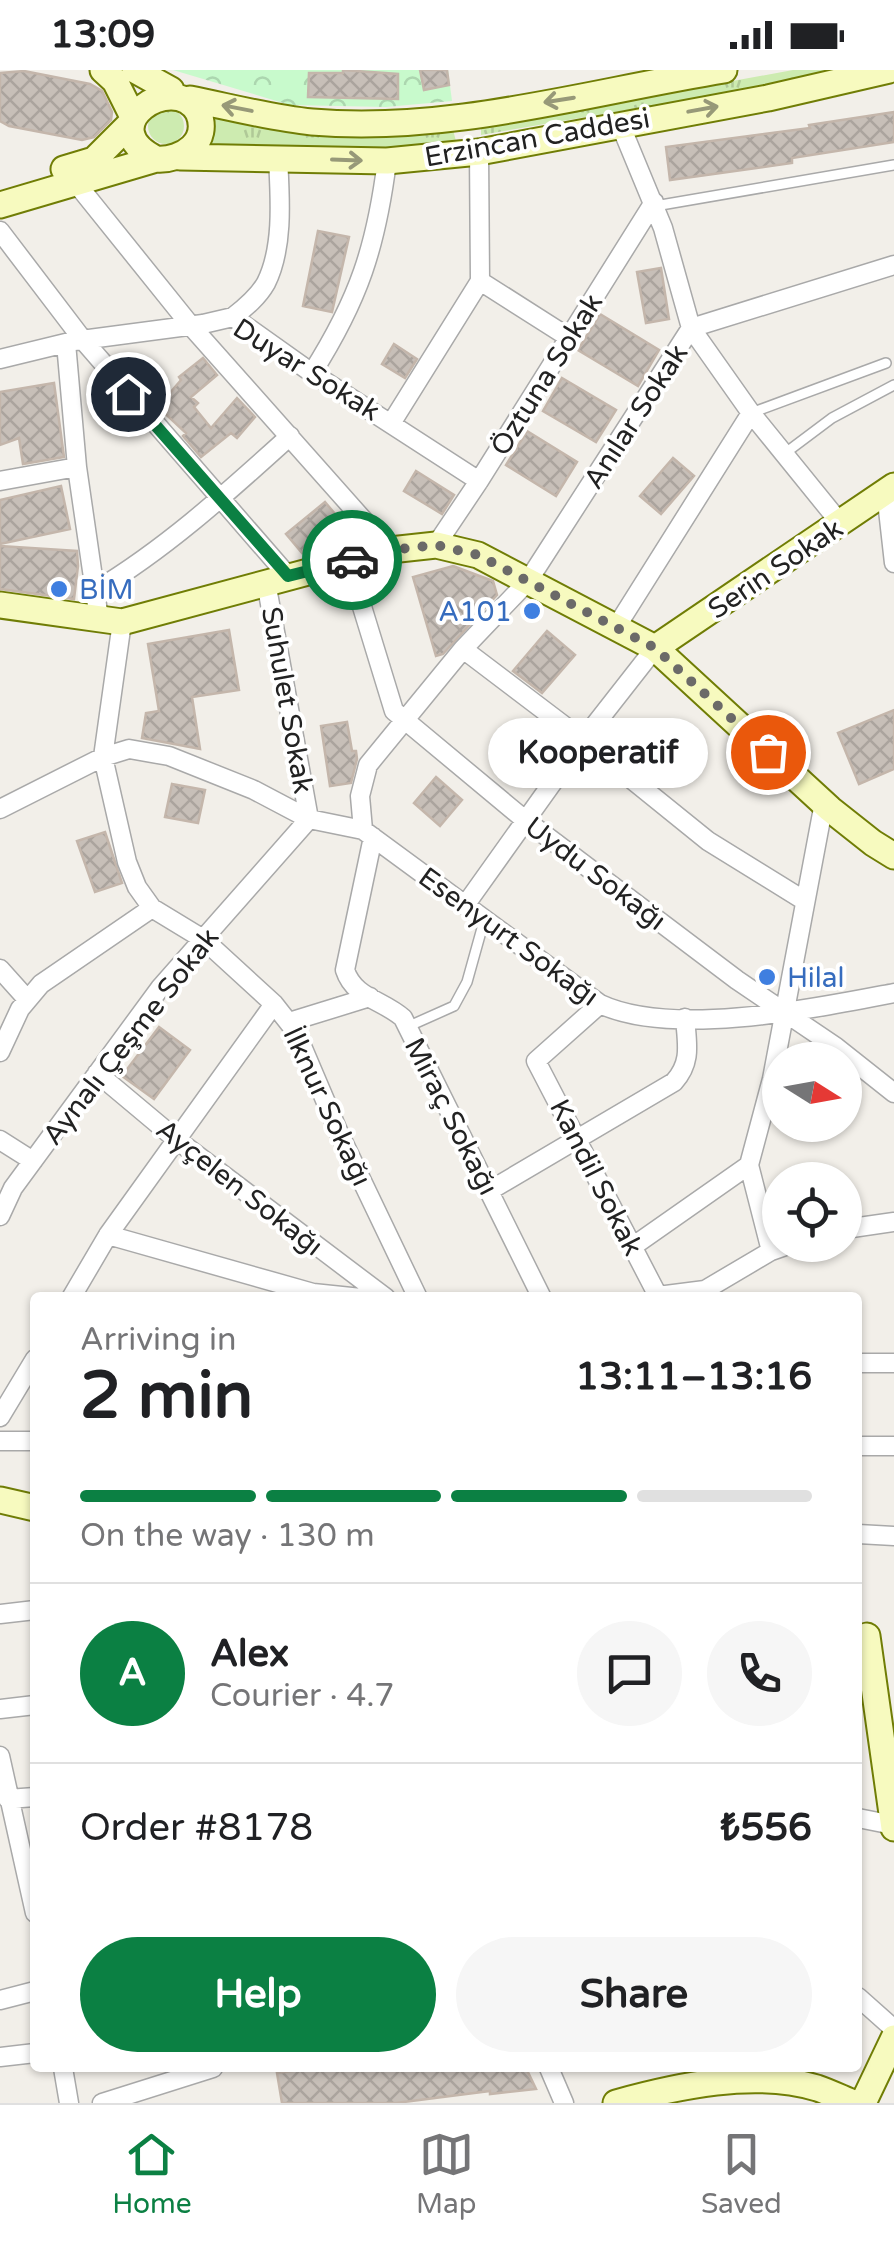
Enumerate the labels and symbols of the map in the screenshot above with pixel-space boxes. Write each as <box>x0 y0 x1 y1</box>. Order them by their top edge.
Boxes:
one-way arrow <box>543 91 576 109</box>
one-way arrow <box>221 98 253 117</box>
one-way arrow <box>686 99 718 118</box>
street label: Erzincan Caddesi <box>422 101 652 175</box>
one-way arrow <box>331 150 363 169</box>
street label: Öztuna Sokak <box>483 287 610 462</box>
street label: Duyar Sokak <box>227 311 386 428</box>
street label: Anılar Sokak <box>576 338 695 495</box>
pin <box>86 352 171 437</box>
courier <box>302 510 402 610</box>
street label: Serin Sokak <box>702 511 849 626</box>
place label: BİM <box>79 573 133 607</box>
marker: BİM <box>48 578 70 600</box>
place label: A101 <box>438 595 512 629</box>
marker: A101 <box>521 600 543 622</box>
street label: Suhulet Sokak <box>254 604 320 796</box>
pin <box>726 710 811 795</box>
callout: Kooperatif <box>488 717 708 787</box>
street label: Uydu Sokağı <box>518 810 673 938</box>
street label: Esenyurt Sokağı <box>412 860 605 1014</box>
street label: Aynalı Çeşme Sokak <box>35 921 226 1152</box>
place label: Hilal <box>787 961 845 995</box>
marker: Hilal <box>756 966 778 988</box>
street label: İlknur Sokağı <box>275 1021 379 1191</box>
street label: Miraç Sokağı <box>397 1032 505 1201</box>
north arrow <box>762 1042 862 1142</box>
street label: Kandil Sokak <box>542 1094 650 1261</box>
street label: Ayçelen Sokağı <box>149 1112 330 1263</box>

